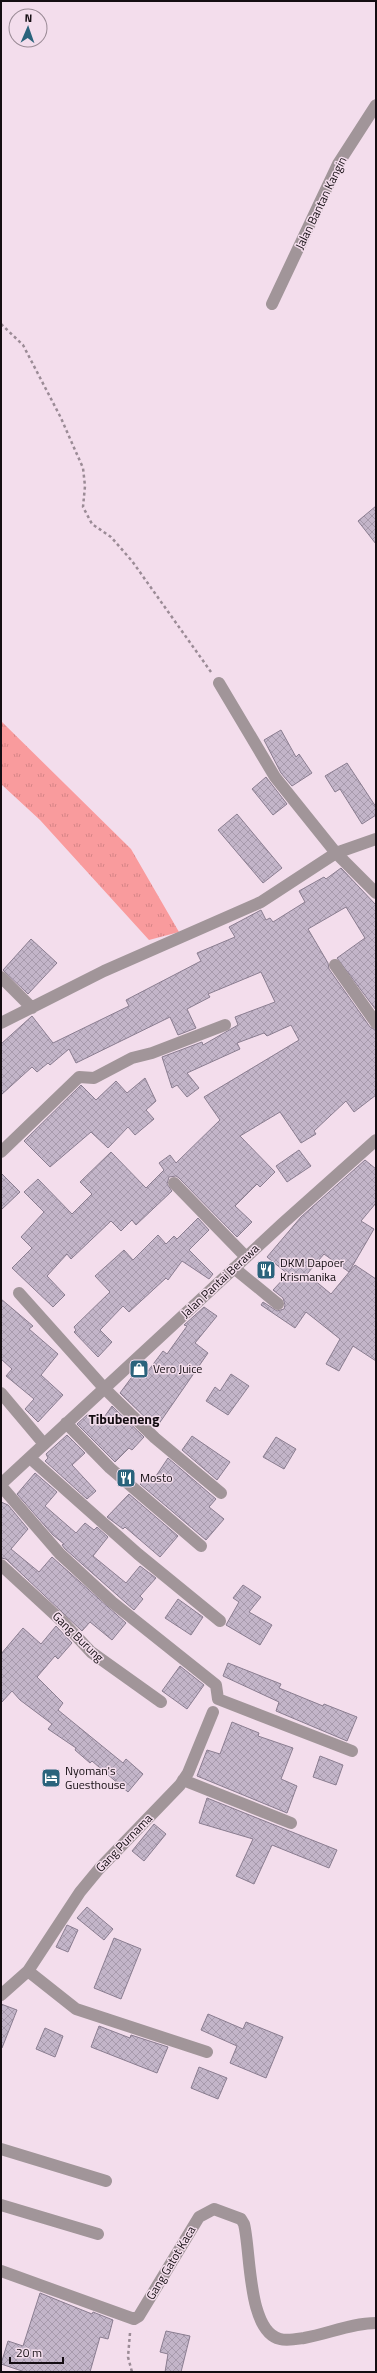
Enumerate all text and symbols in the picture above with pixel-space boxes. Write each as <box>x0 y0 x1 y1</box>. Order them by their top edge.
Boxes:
north arrow <box>8 8 48 48</box>
text: N <box>24 10 32 26</box>
street label: Jalan Bantan Kangin <box>290 153 351 252</box>
street label: Jalan Pantai Berawa <box>176 1239 263 1322</box>
place label: DKM Dapoer Krismanika <box>280 1253 344 1286</box>
restaurant icon: DKM Dapoer Krismanika <box>255 1259 277 1281</box>
shop icon: Vero Juice <box>128 1358 150 1380</box>
place label: Vero Juice <box>153 1359 202 1378</box>
district label: Tibubeneng <box>88 1408 160 1429</box>
restaurant icon: Mosto <box>115 1467 137 1489</box>
place label: Mosto <box>140 1468 172 1487</box>
street label: Gang Burung <box>48 1607 109 1666</box>
place label: Nyoman's Guesthouse <box>65 1761 125 1794</box>
hotel icon: Nyoman's Guesthouse <box>40 1767 62 1789</box>
street label: Gang Purnama <box>91 1809 156 1876</box>
street label: Gang Gatot Kaca <box>141 2222 200 2303</box>
scale bar <box>10 2339 63 2365</box>
text: 20 m <box>16 2343 42 2362</box>

